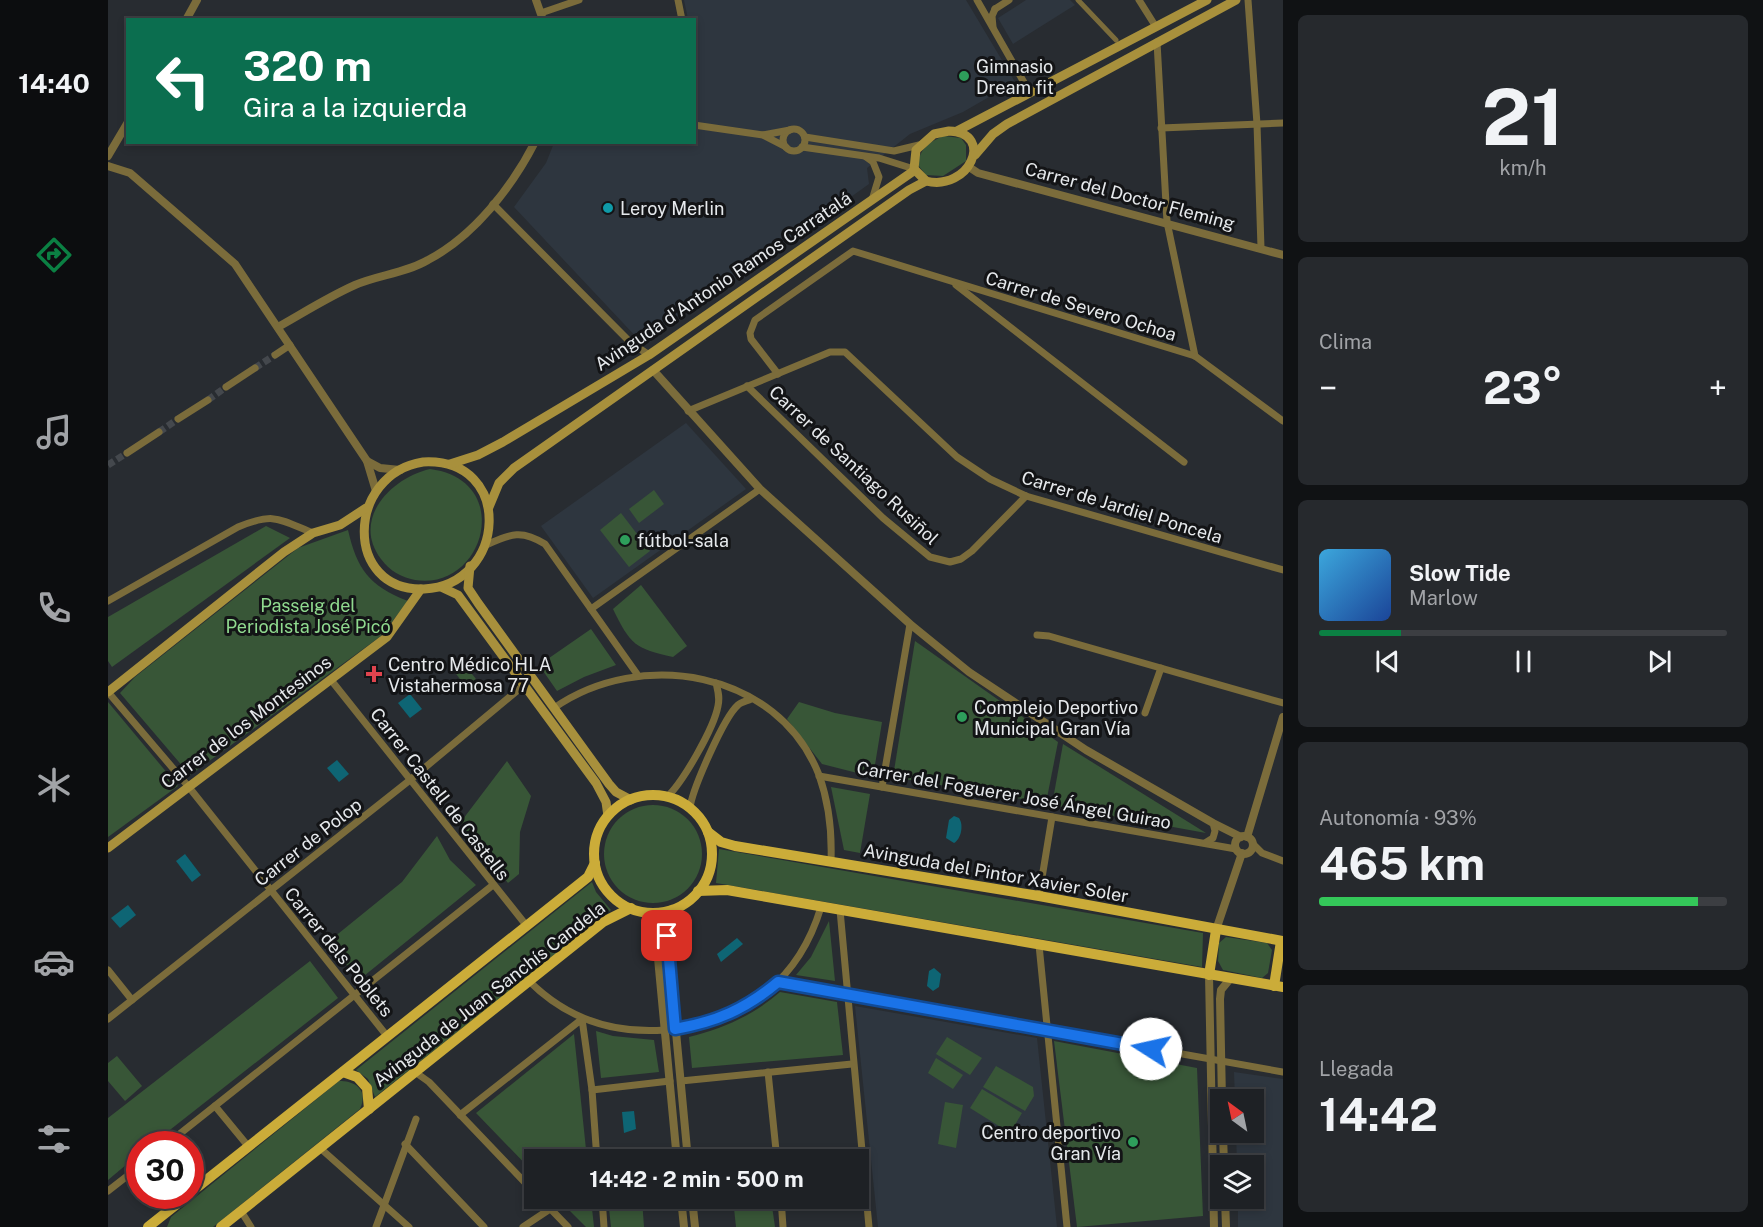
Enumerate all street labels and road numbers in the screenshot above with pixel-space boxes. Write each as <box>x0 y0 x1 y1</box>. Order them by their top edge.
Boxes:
street label: Carrer del Doctor Fleming <box>1023 158 1237 234</box>
street label: Avinguda d'Antonio Ramos Carratalá <box>591 187 855 375</box>
street label: Carrer de Severo Ochoa <box>983 267 1179 345</box>
street label: Carrer de Santiago Rusiñol <box>765 381 943 549</box>
street label: Carrer de Jardiel Poncela <box>1019 466 1225 548</box>
street label: Carrer de los Montesinos <box>157 651 335 793</box>
street label: Carrer Castell de Castells <box>366 704 514 884</box>
street label: Carrer del Foguerer José Ángel Guirao <box>855 756 1173 833</box>
street label: Carrer de Polop <box>250 794 366 890</box>
street label: Avinguda del Pintor Xavier Soler <box>862 839 1130 907</box>
street label: Carrer dels Poblets <box>280 883 398 1021</box>
street label: Avinguda de Juan Sanchís Candela <box>369 897 609 1091</box>

